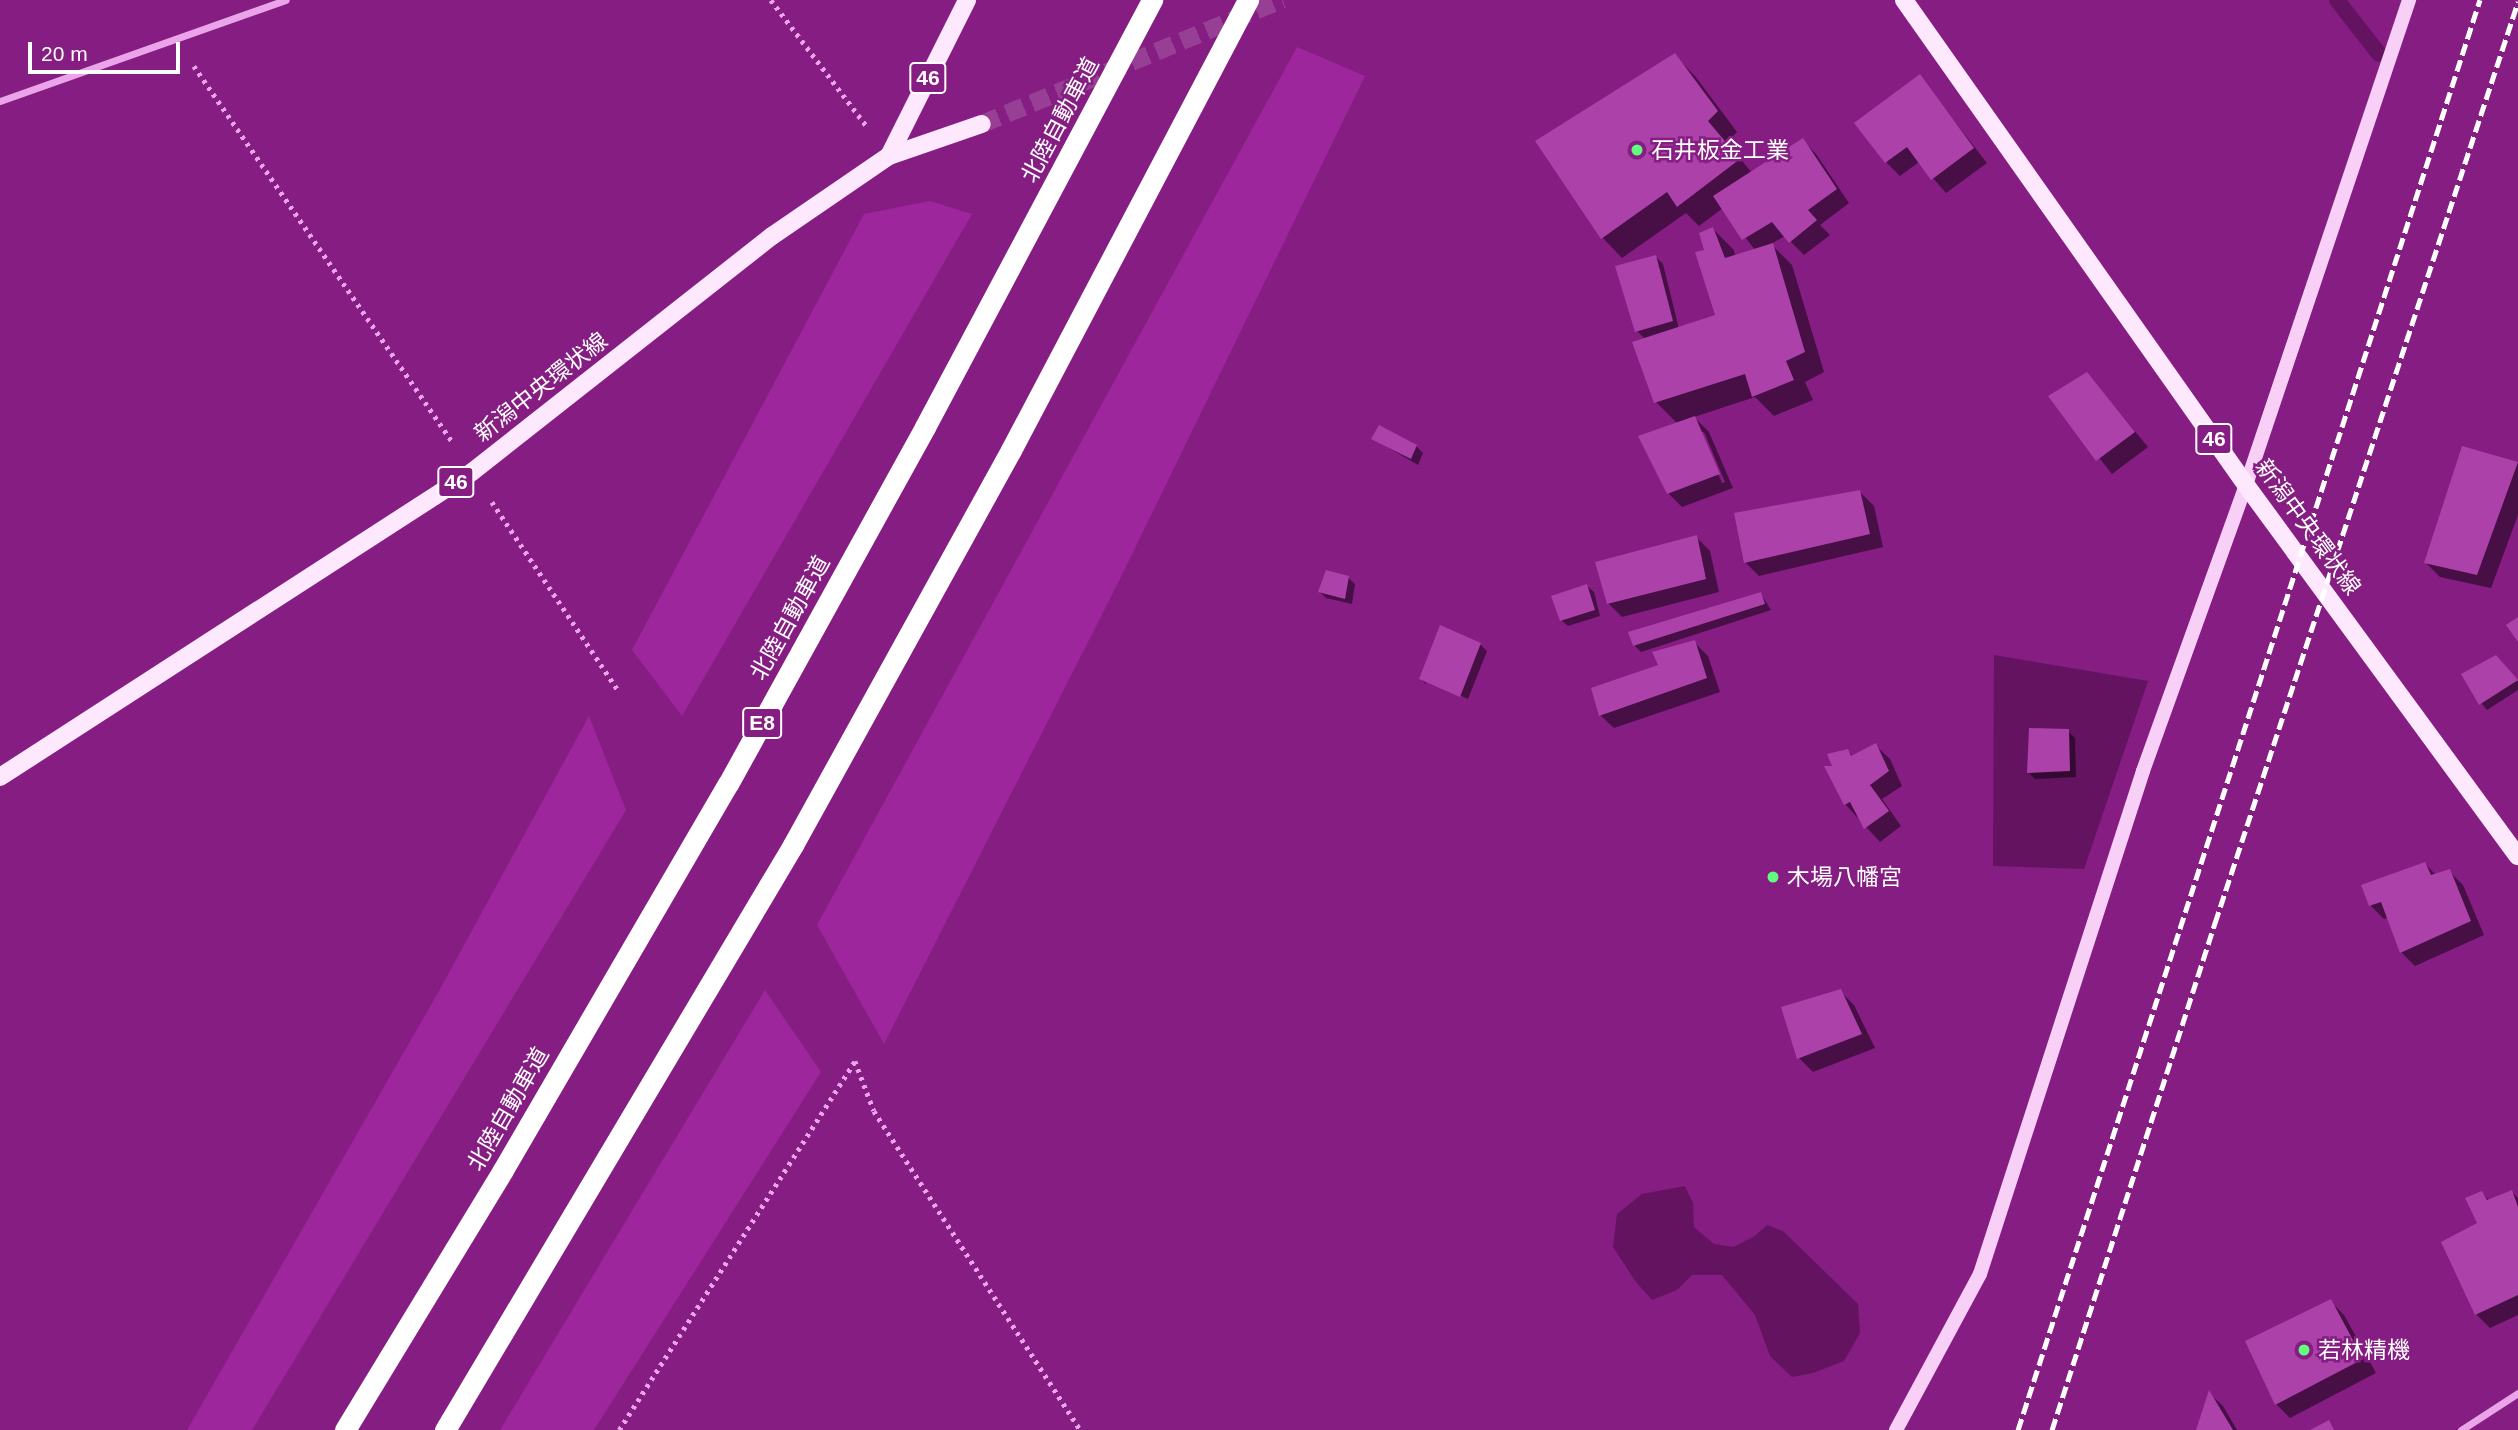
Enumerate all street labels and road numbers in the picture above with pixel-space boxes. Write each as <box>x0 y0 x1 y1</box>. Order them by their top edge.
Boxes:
street label: 北陸自動車道 <box>1015 53 1105 187</box>
road number: 46 <box>909 60 947 96</box>
street label: 新潟中央環状線 <box>469 327 613 447</box>
road number: 46 <box>2195 422 2233 457</box>
street label: 新潟中央環状線 <box>2250 454 2366 600</box>
road number: 46 <box>437 464 475 500</box>
street label: 北陸自動車道 <box>744 551 836 685</box>
road number: E8 <box>741 706 783 740</box>
street label: 北陸自動車道 <box>462 1042 554 1176</box>

